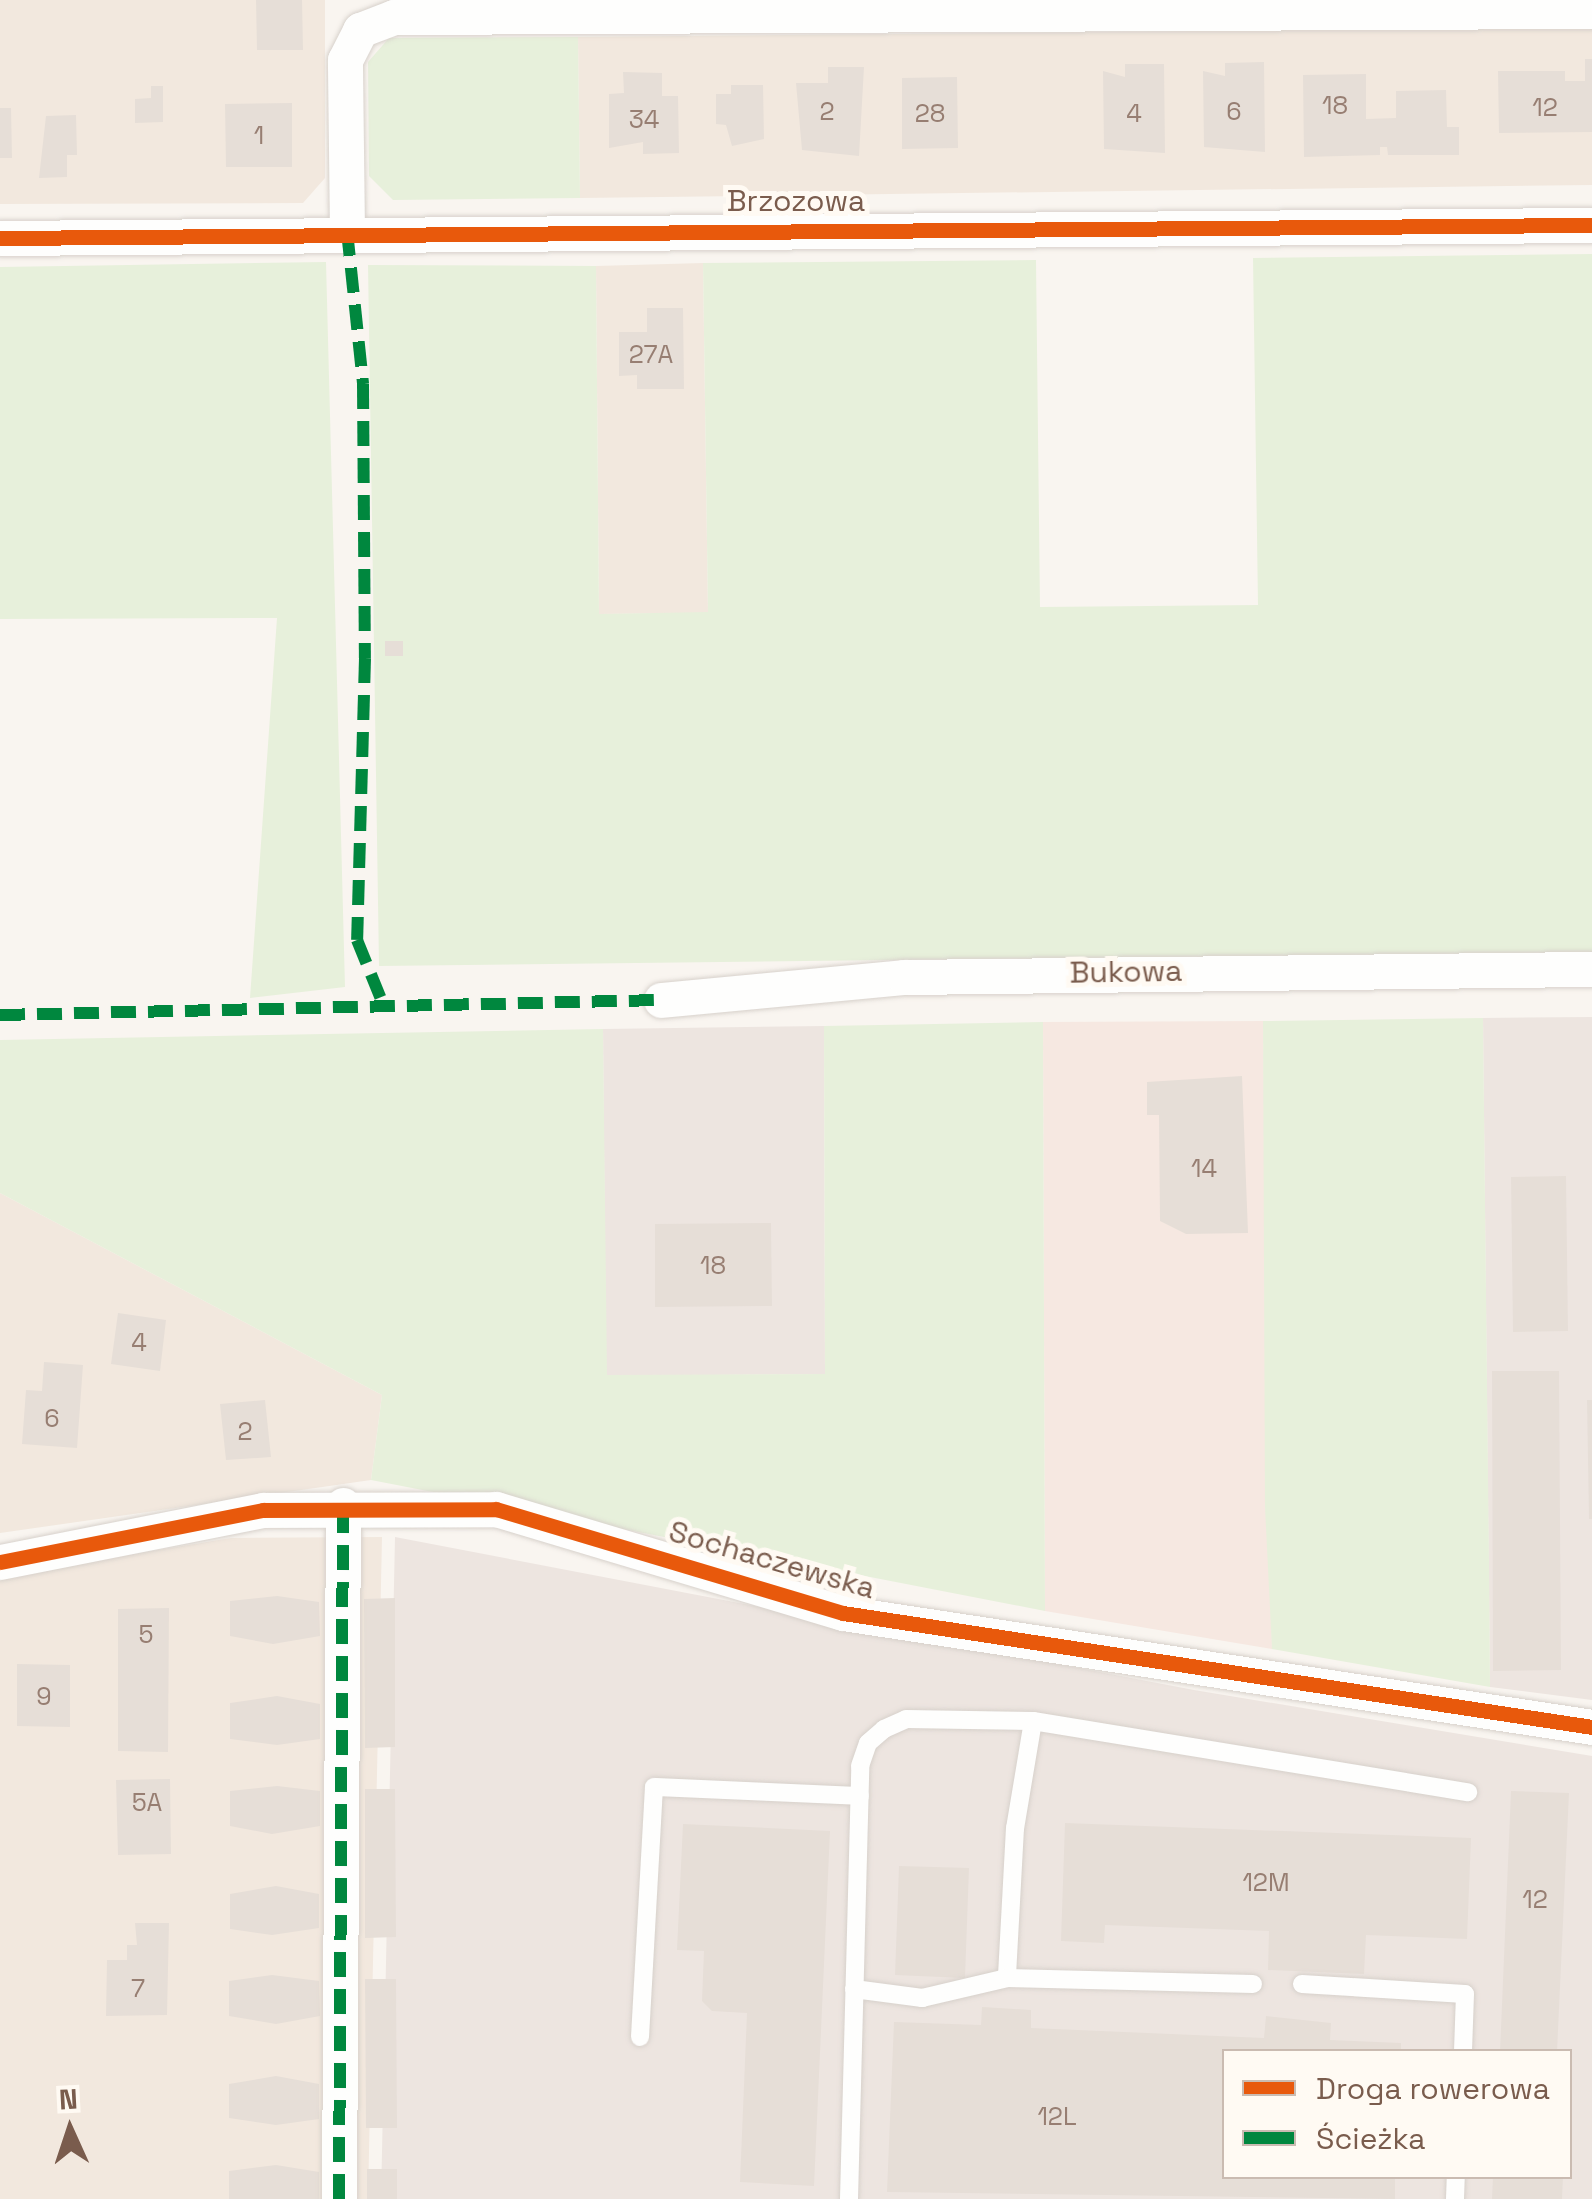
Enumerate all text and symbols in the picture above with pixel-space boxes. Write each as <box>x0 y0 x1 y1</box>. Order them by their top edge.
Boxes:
house number: 18 <box>1322 90 1348 120</box>
house number: 12 <box>1532 92 1558 122</box>
house number: 2 <box>819 96 835 126</box>
house number: 6 <box>1226 96 1242 126</box>
house number: 28 <box>915 98 945 128</box>
house number: 4 <box>1126 98 1142 128</box>
house number: 34 <box>629 104 659 134</box>
house number: 1 <box>254 120 264 150</box>
street label: Brzozowa <box>727 183 865 219</box>
house number: 27A <box>629 339 673 369</box>
street label: Bukowa <box>1069 953 1183 991</box>
house number: 14 <box>1191 1153 1217 1183</box>
house number: 18 <box>700 1250 726 1280</box>
house number: 4 <box>131 1327 147 1357</box>
house number: 6 <box>44 1403 60 1433</box>
house number: 2 <box>237 1416 253 1446</box>
street label: Sochaczewska <box>665 1513 879 1607</box>
house number: 5 <box>139 1619 153 1649</box>
house number: 9 <box>36 1681 52 1711</box>
house number: 5A <box>132 1787 162 1817</box>
house number: 12M <box>1242 1867 1290 1897</box>
house number: 12 <box>1522 1884 1548 1914</box>
house number: 7 <box>131 1973 145 2003</box>
legend <box>1222 2049 1572 2179</box>
text: Droga rowerowa <box>1316 2069 1550 2108</box>
north arrow <box>20 2079 120 2179</box>
text: N <box>58 2081 79 2118</box>
house number: 12L <box>1037 2101 1077 2131</box>
text: Ścieżka <box>1316 2119 1426 2158</box>

